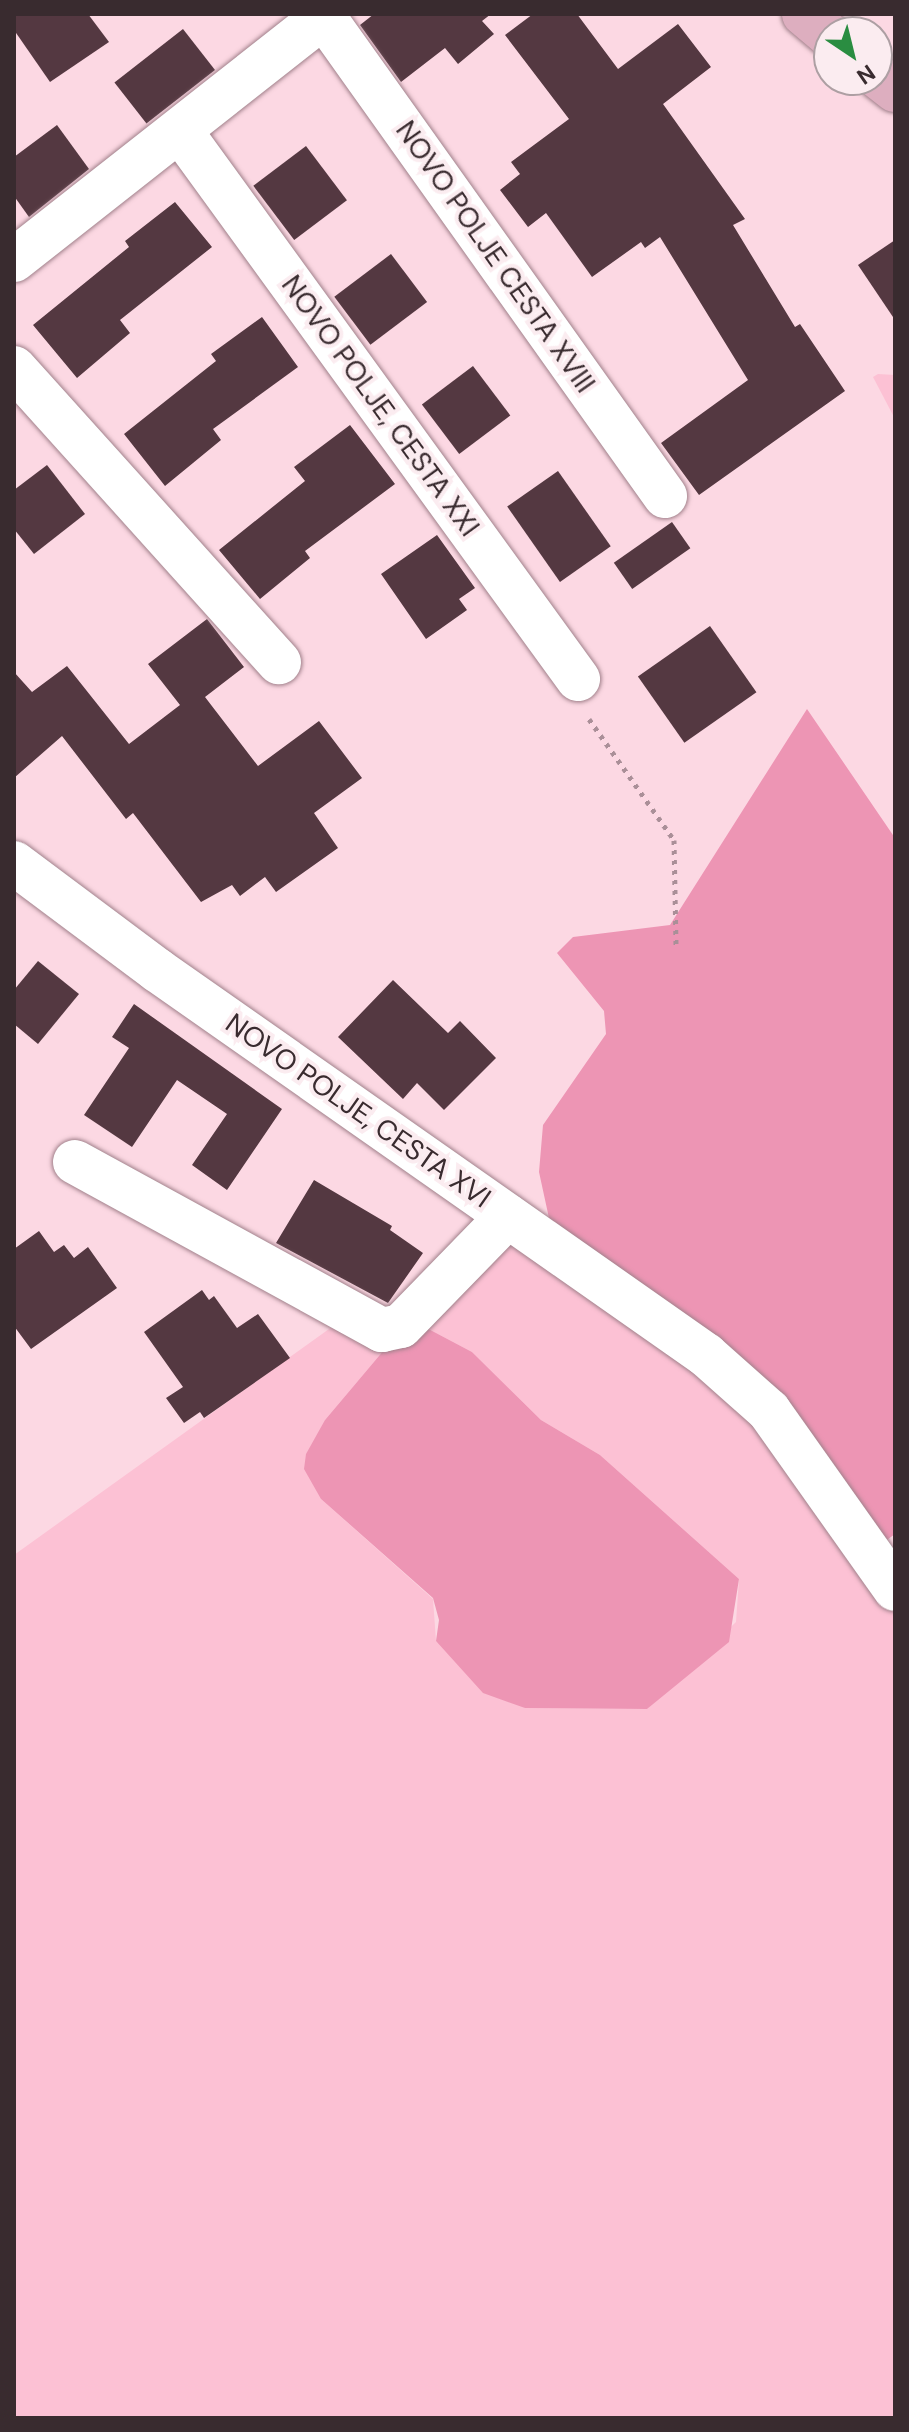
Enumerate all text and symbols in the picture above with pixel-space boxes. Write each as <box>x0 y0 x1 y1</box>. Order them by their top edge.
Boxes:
north arrow <box>813 16 893 96</box>
text: N <box>851 58 881 91</box>
street label: NOVO POLJE CESTA XVIII <box>388 115 602 399</box>
street label: NOVO POLJE, CESTA XXI <box>274 269 486 543</box>
street label: NOVO POLJE, CESTA XVI <box>219 1007 497 1215</box>

